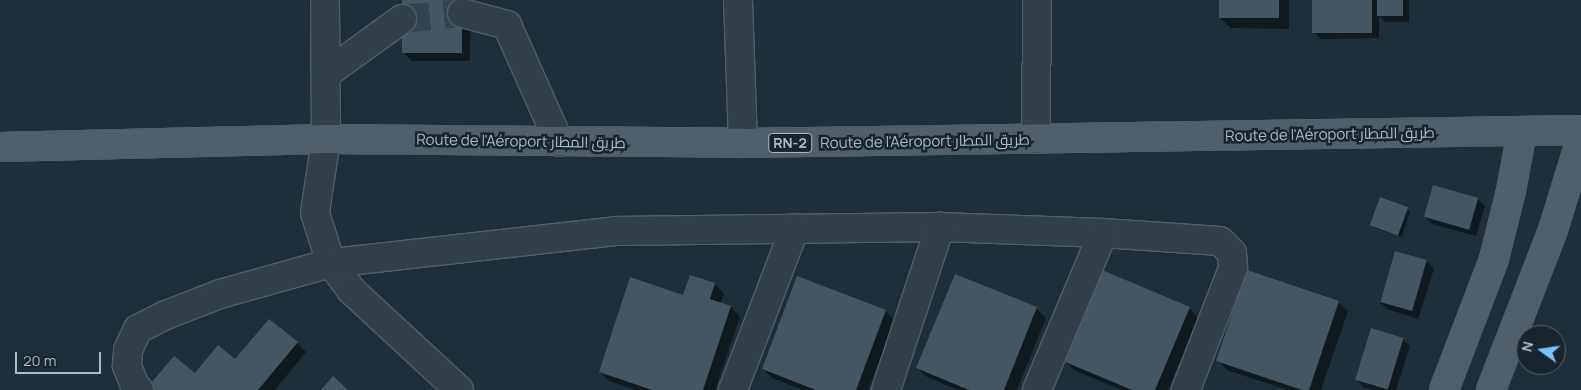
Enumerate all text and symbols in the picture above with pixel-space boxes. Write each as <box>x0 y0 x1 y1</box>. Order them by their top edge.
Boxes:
street label: Route de l'Aéroport طريق المطار <box>1225 123 1435 145</box>
street label: Route de l'Aéroport طريق المطار <box>416 130 626 152</box>
street label: Route de l'Aéroport طريق المطار <box>820 130 1030 152</box>
road number: RN-2 <box>768 132 812 154</box>
north arrow <box>1516 325 1566 375</box>
text: N <box>1516 339 1537 354</box>
scale bar <box>18 342 104 374</box>
text: 20 m <box>23 350 56 371</box>

